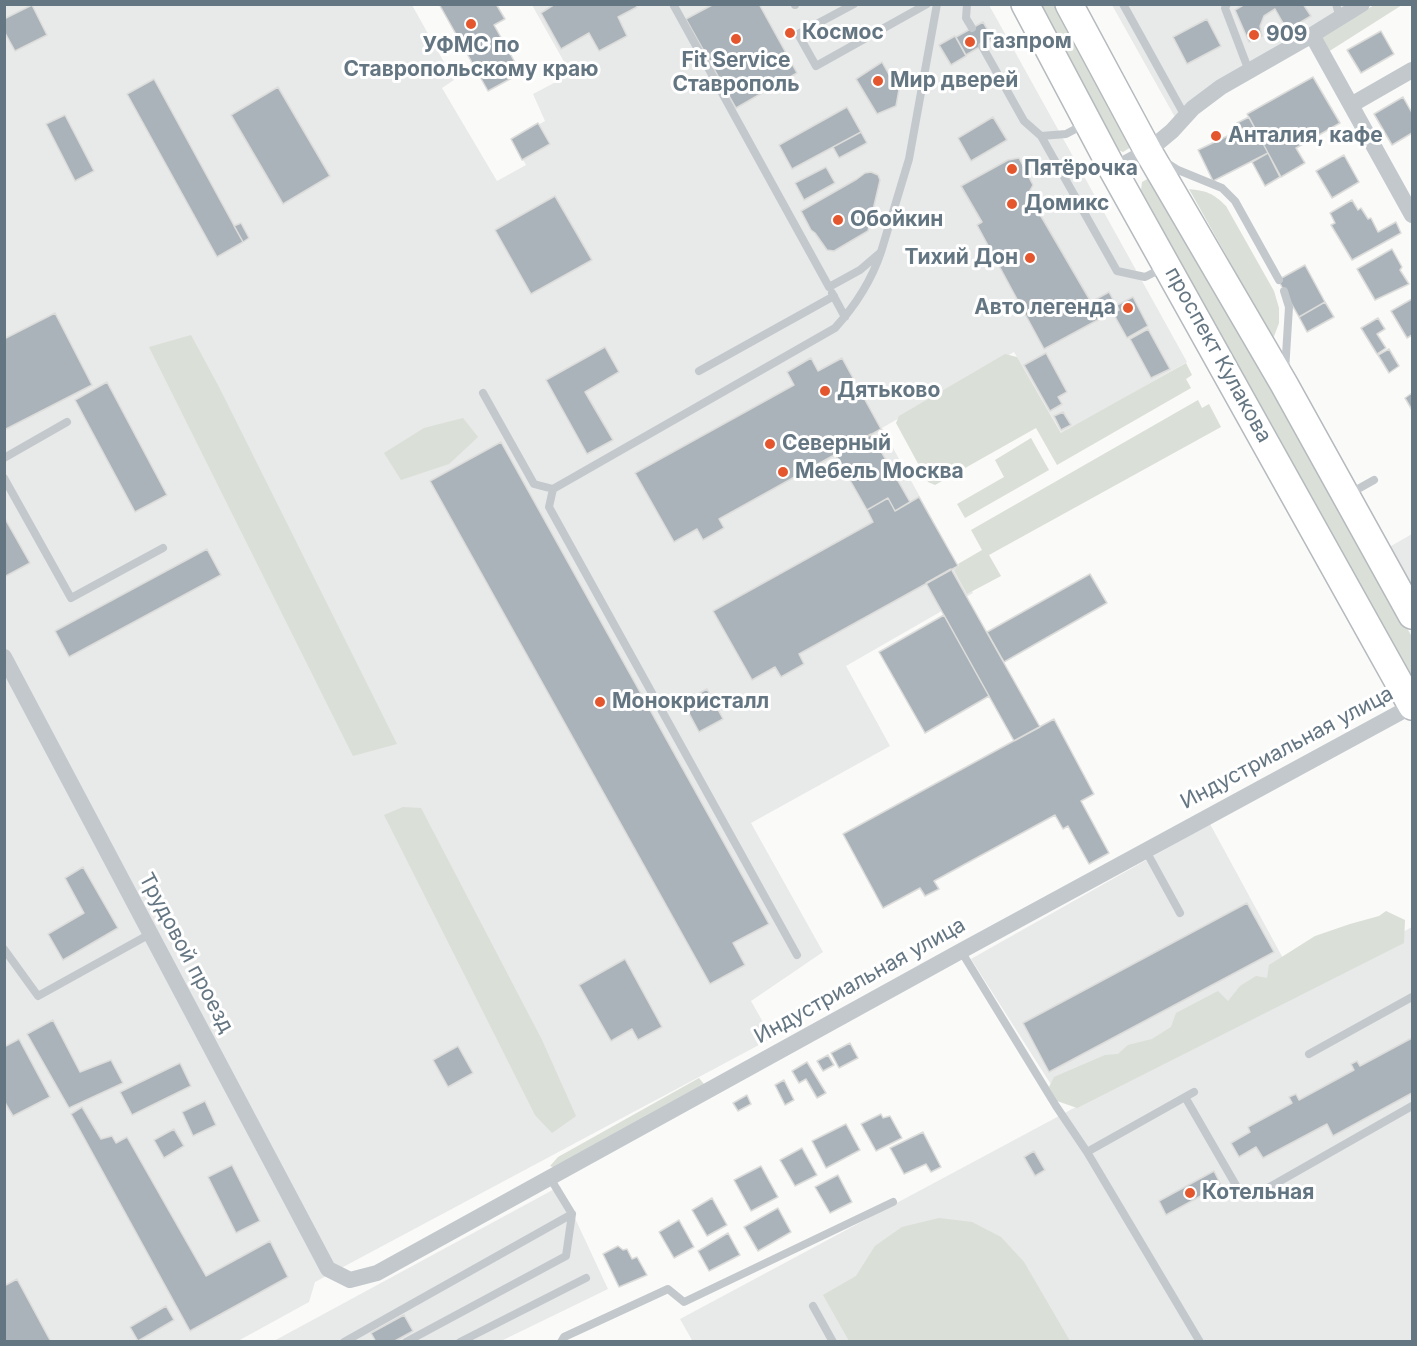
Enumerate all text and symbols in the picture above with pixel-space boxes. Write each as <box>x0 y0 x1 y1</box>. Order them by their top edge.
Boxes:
marker: УФМС по Ставропольскому краю <box>464 17 478 31</box>
place label: Космос <box>802 20 884 46</box>
place label: 909 <box>1266 22 1307 48</box>
marker: Космос <box>783 26 797 40</box>
marker: 909 <box>1247 28 1261 42</box>
place label: Газпром <box>982 29 1072 55</box>
marker: Fit Service Ставрополь <box>729 32 743 46</box>
place label: УФМС по Ставропольскому краю <box>344 33 598 83</box>
marker: Газпром <box>963 35 977 49</box>
place label: Fit Service Ставрополь <box>672 48 800 98</box>
place label: Мир дверей <box>890 68 1018 94</box>
marker: Мир дверей <box>871 74 885 88</box>
place label: Анталия, кафе <box>1228 123 1383 149</box>
marker: Анталия, кафе <box>1209 129 1223 143</box>
place label: Пятёрочка <box>1024 156 1138 182</box>
marker: Пятёрочка <box>1005 162 1019 176</box>
place label: Домикс <box>1024 191 1109 217</box>
marker: Домикс <box>1005 197 1019 211</box>
place label: Обойкин <box>850 207 943 233</box>
marker: Обойкин <box>831 213 845 227</box>
place label: Тихий Дон <box>905 245 1018 271</box>
marker: Тихий Дон <box>1023 251 1037 265</box>
street label: проспект Кулакова <box>1159 263 1277 447</box>
place label: Авто легенда <box>974 295 1116 321</box>
marker: Авто легенда <box>1121 301 1135 315</box>
place label: Дятьково <box>837 378 940 404</box>
marker: Дятьково <box>818 384 832 398</box>
place label: Северный <box>782 431 891 457</box>
marker: Северный <box>763 437 777 451</box>
place label: Мебель Москва <box>795 459 964 485</box>
marker: Мебель Москва <box>776 465 790 479</box>
street label: Индустриальная улица <box>1176 681 1398 815</box>
place label: Монокристалл <box>612 689 769 715</box>
marker: Монокристалл <box>593 695 607 709</box>
street label: Трудовой проезд <box>133 869 239 1037</box>
street label: Индустриальная улица <box>750 912 970 1050</box>
place label: Котельная <box>1202 1180 1314 1206</box>
marker: Котельная <box>1183 1186 1197 1200</box>

